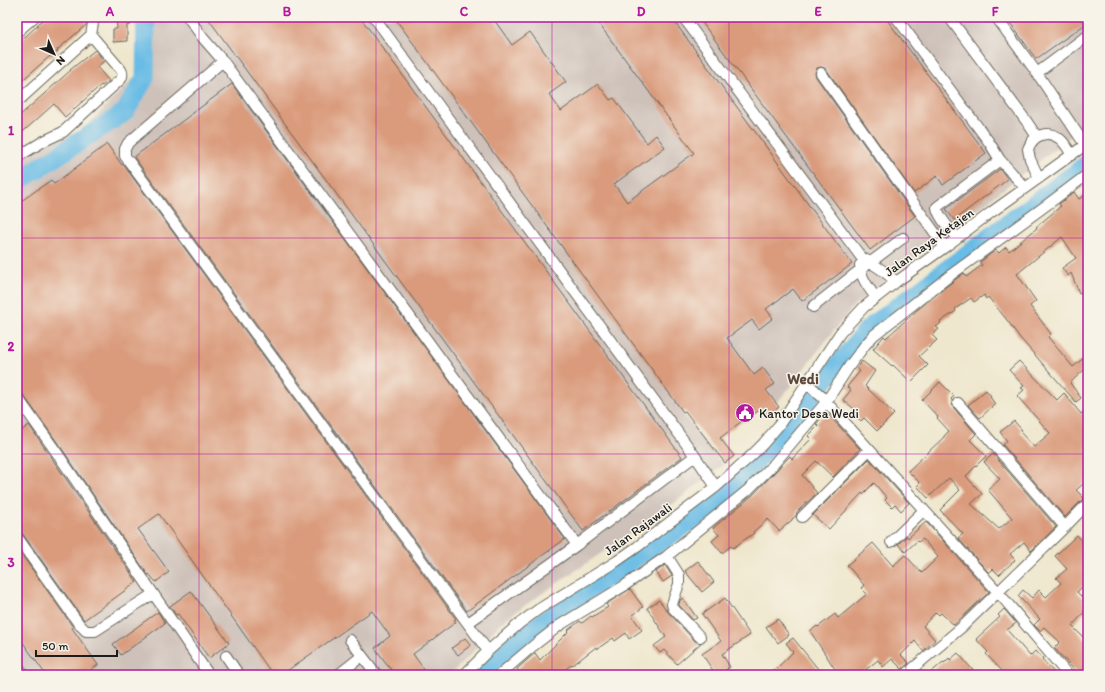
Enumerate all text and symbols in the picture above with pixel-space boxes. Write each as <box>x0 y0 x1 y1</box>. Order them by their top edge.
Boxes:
text: A <box>105 4 115 19</box>
text: B <box>283 4 292 19</box>
text: C <box>460 4 469 19</box>
text: D <box>637 4 646 19</box>
text: E <box>814 4 822 19</box>
text: F <box>992 4 999 19</box>
north arrow <box>34 34 74 74</box>
text: N <box>53 53 68 68</box>
text: 1 <box>8 123 14 138</box>
street label: Jalan Raya Ketajen <box>882 204 977 279</box>
text: 2 <box>8 339 15 354</box>
district label: Wedi <box>787 370 819 388</box>
public building icon: Kantor Desa Wedi <box>734 402 756 424</box>
place label: Kantor Desa Wedi <box>759 406 859 421</box>
street label: Jalan Rajawali <box>601 499 675 559</box>
text: 3 <box>7 555 15 570</box>
scale bar <box>36 632 117 658</box>
text: 50 m <box>42 639 68 653</box>

